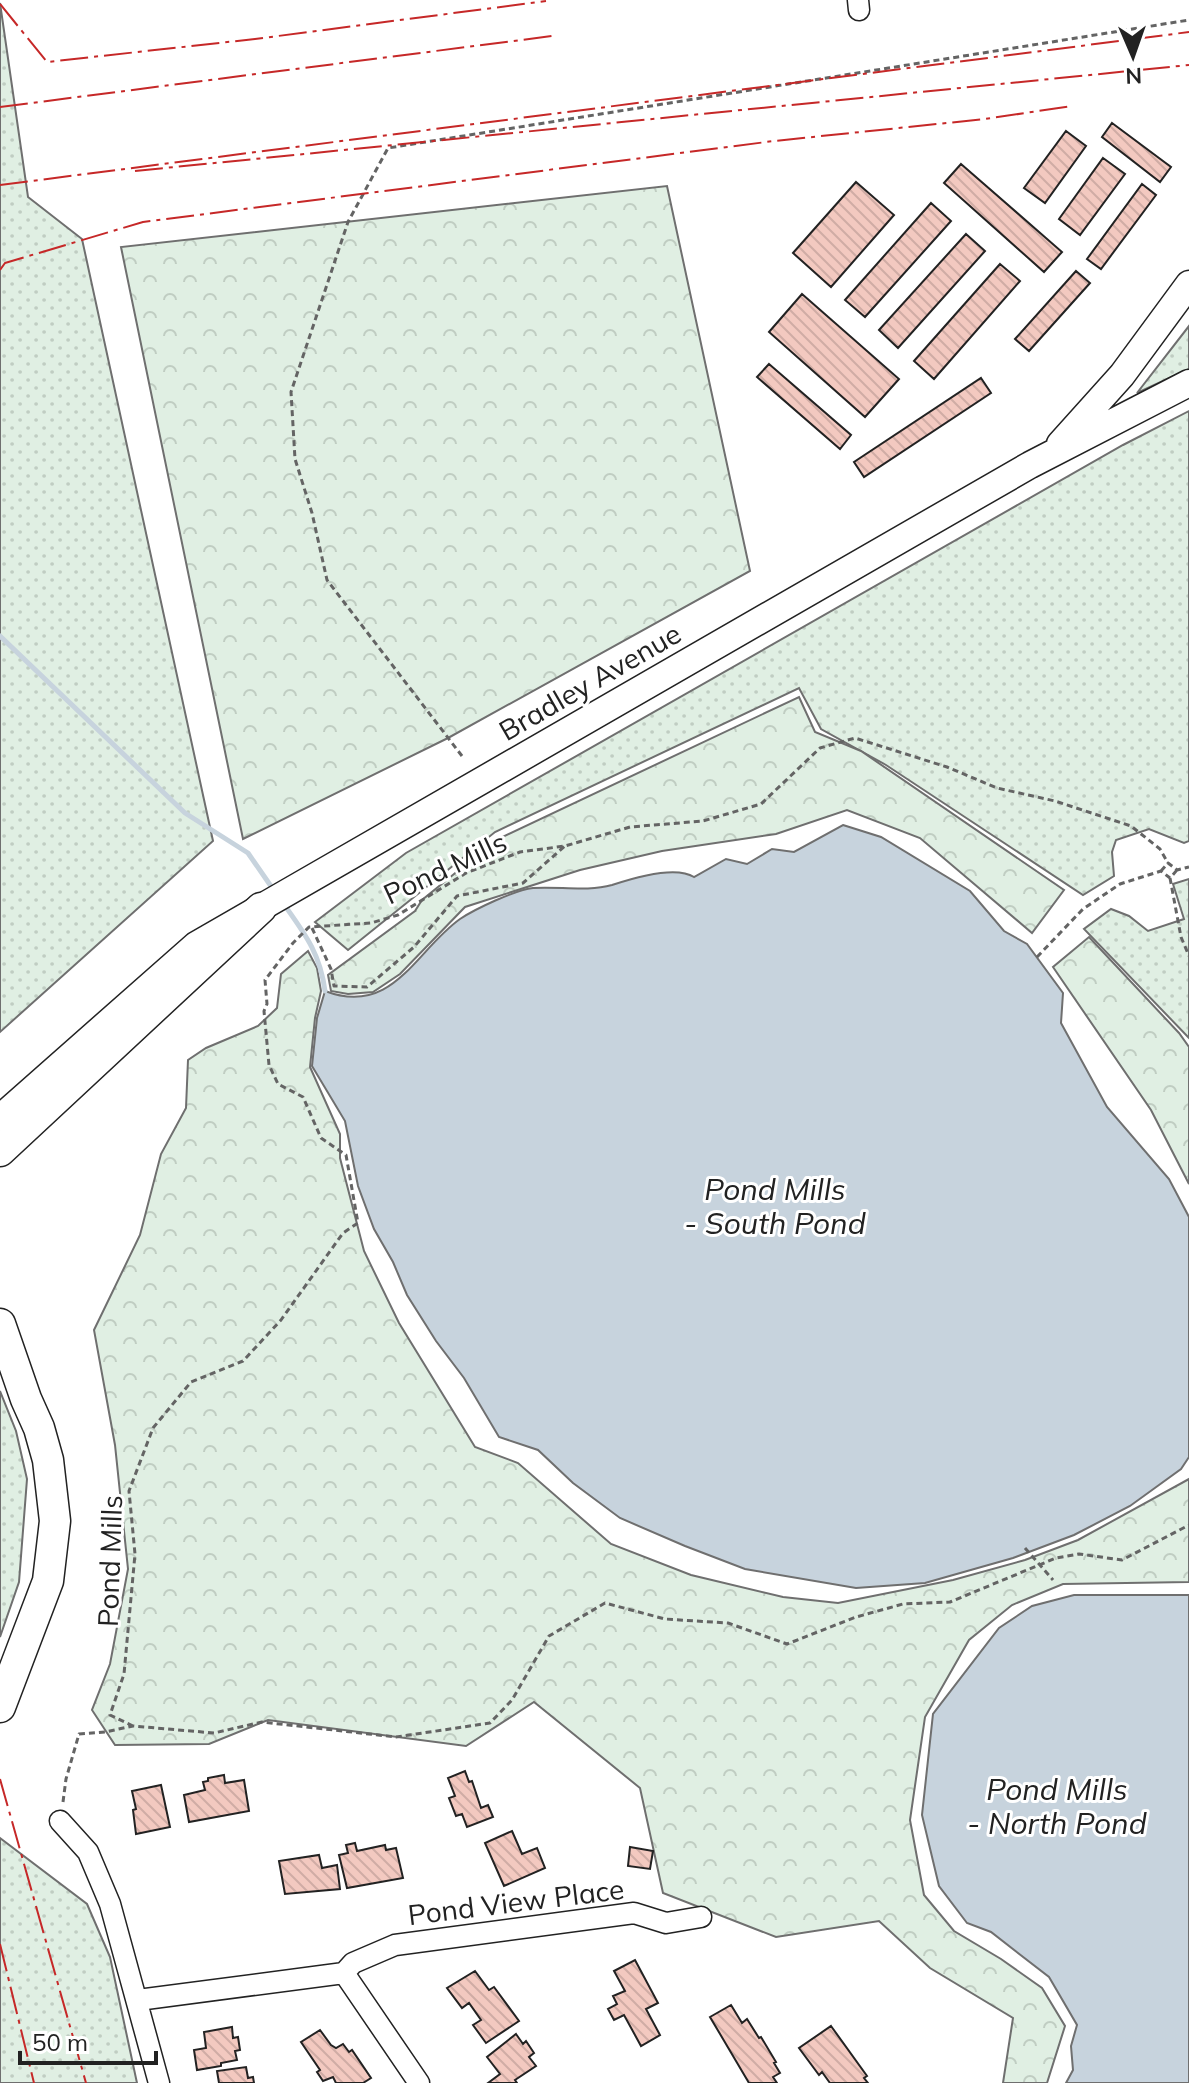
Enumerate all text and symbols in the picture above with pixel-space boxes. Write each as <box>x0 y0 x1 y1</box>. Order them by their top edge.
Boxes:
north arrow <box>1093 16 1173 96</box>
text: N <box>1125 62 1142 90</box>
street label: Bradley Avenue <box>493 615 687 748</box>
street label: Pond Mills <box>378 824 512 911</box>
water label: Pond Mills - South Pond <box>684 1170 866 1242</box>
street label: Pond Mills <box>90 1494 129 1628</box>
water label: Pond Mills - North Pond <box>967 1770 1147 1842</box>
street label: Pond View Place <box>406 1871 626 1932</box>
scale bar <box>20 2015 156 2065</box>
text: 50 m <box>32 2027 88 2057</box>

